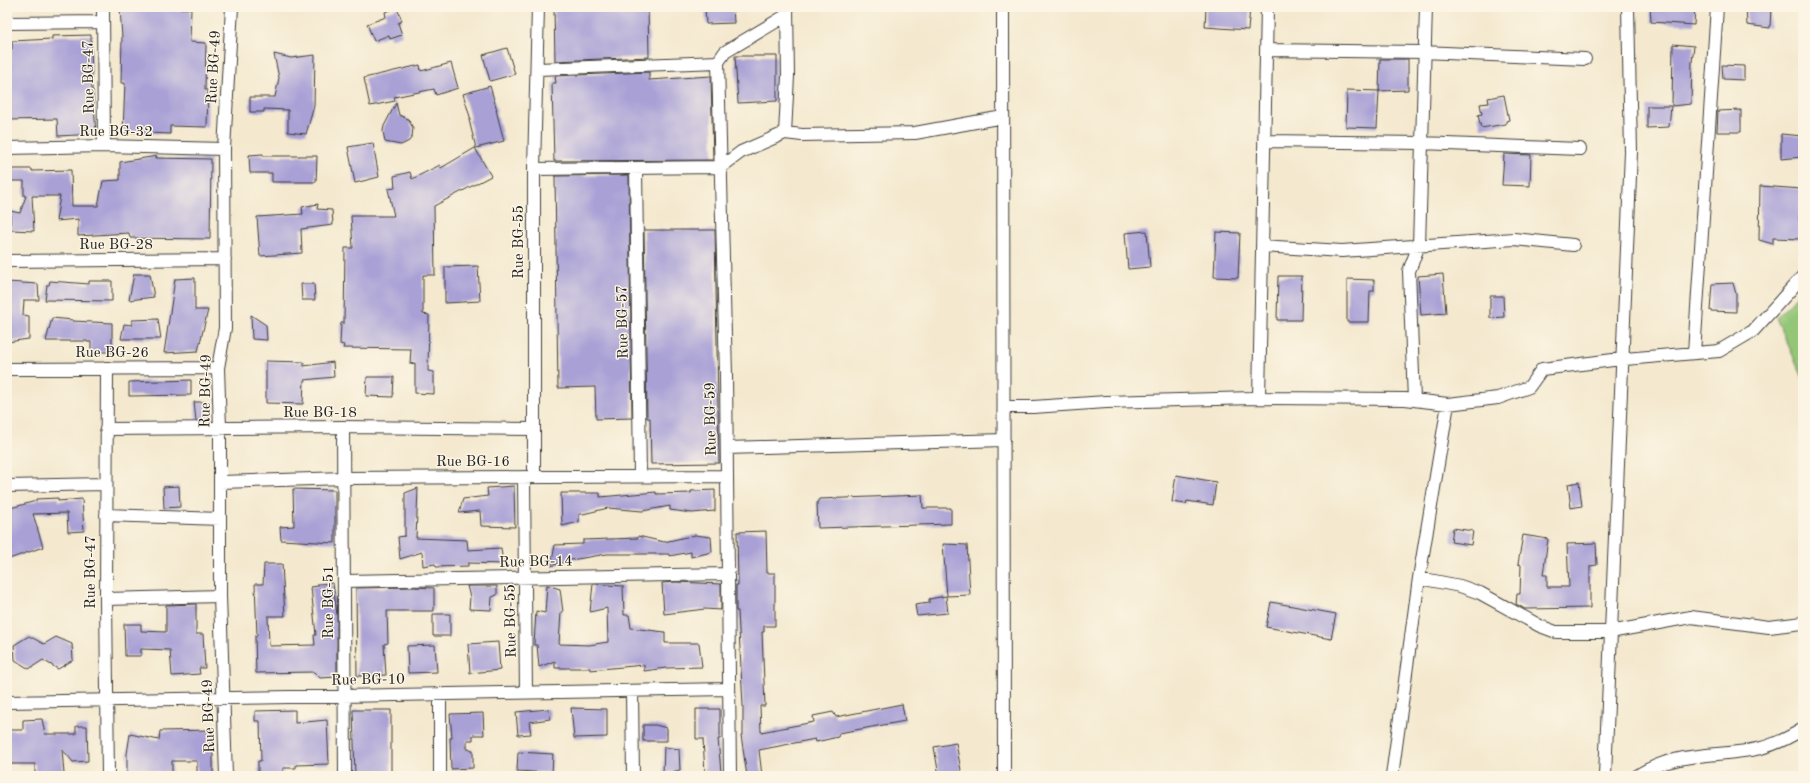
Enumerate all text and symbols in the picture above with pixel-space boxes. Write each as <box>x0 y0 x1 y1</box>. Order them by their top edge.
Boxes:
street label: Rue BG-49 <box>205 30 224 104</box>
street label: Rue BG-47 <box>81 40 98 114</box>
street label: Rue BG-32 <box>79 125 153 140</box>
street label: Rue BG-55 <box>512 205 527 279</box>
street label: Rue BG-28 <box>79 238 153 253</box>
street label: Rue BG-57 <box>615 285 632 359</box>
street label: Rue BG-26 <box>75 346 149 361</box>
street label: Rue BG-49 <box>198 354 215 428</box>
street label: Rue BG-59 <box>703 382 720 456</box>
street label: Rue BG-18 <box>283 406 357 421</box>
street label: Rue BG-16 <box>436 455 510 470</box>
street label: Rue BG-47 <box>84 535 99 609</box>
street label: Rue BG-14 <box>499 554 573 571</box>
street label: Rue BG-51 <box>322 565 337 639</box>
street label: Rue BG-55 <box>503 584 520 658</box>
street label: Rue BG-10 <box>331 672 405 689</box>
street label: Rue BG-49 <box>201 679 218 753</box>

